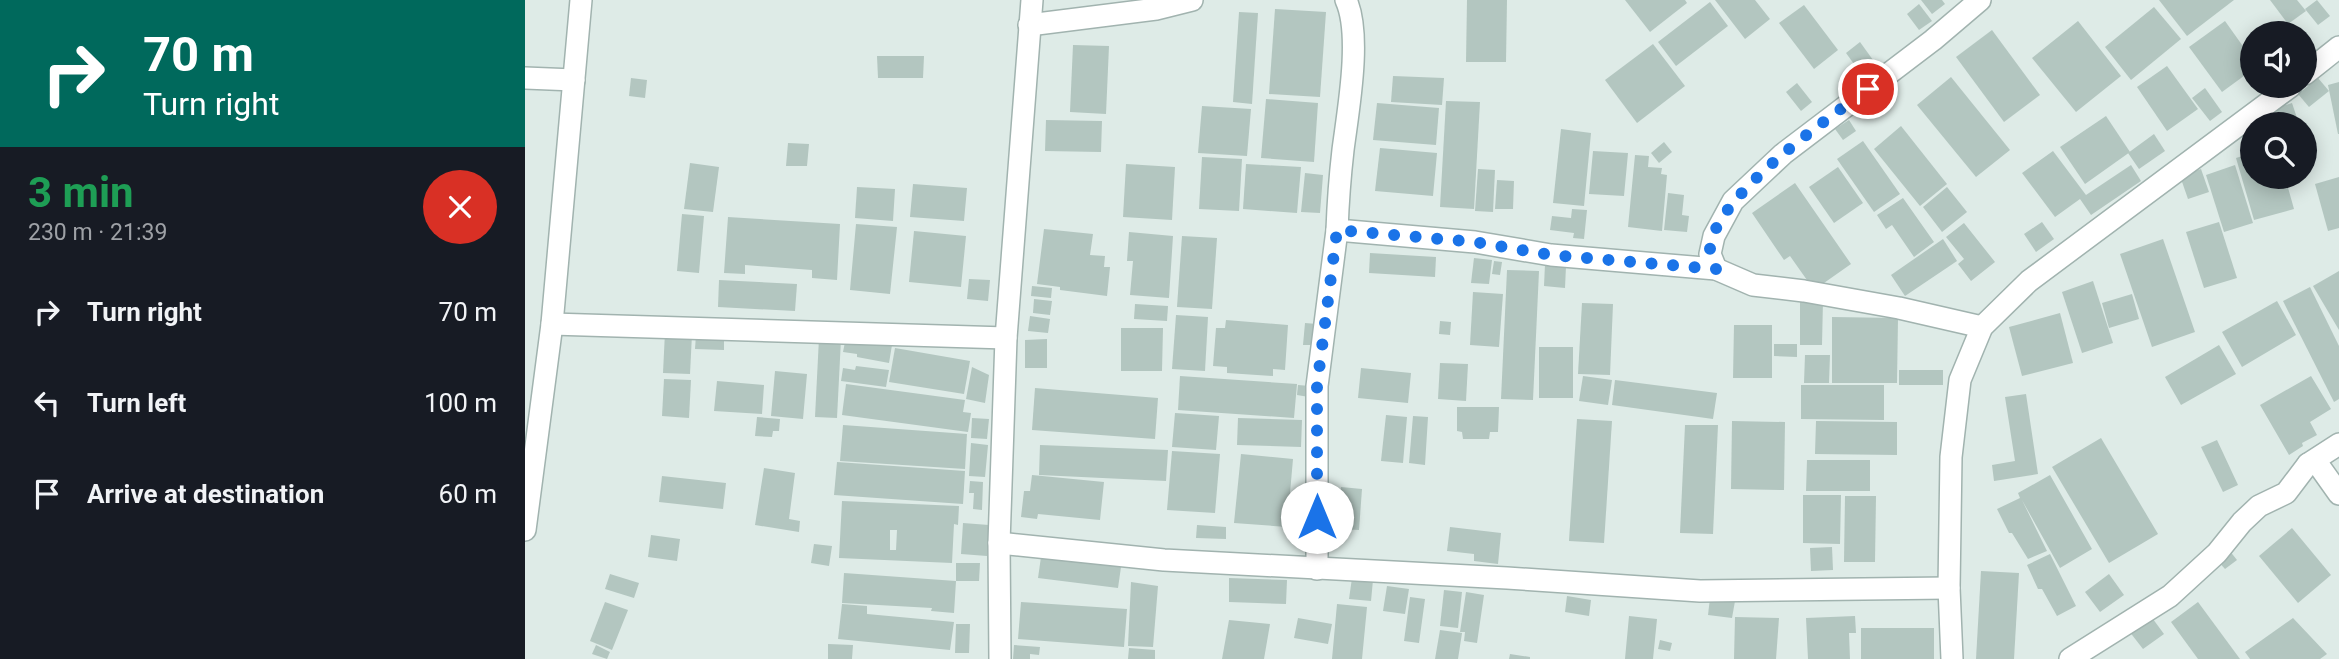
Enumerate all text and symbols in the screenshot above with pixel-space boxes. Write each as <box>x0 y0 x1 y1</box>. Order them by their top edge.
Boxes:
map controls <box>2240 21 2317 189</box>
button: sound <box>2240 21 2317 98</box>
text: 70 m <box>143 26 254 83</box>
icon: right <box>28 28 119 119</box>
pin <box>1838 59 1898 119</box>
icon: arrive <box>1849 70 1887 108</box>
text: Turn right <box>143 85 279 123</box>
button: search <box>2240 112 2317 189</box>
text: 3 min <box>28 168 134 217</box>
button: close <box>423 170 497 244</box>
text: 230 m · 21:39 <box>28 219 167 246</box>
icon: right <box>28 293 66 331</box>
text: Turn right <box>87 297 202 327</box>
text: 70 m <box>439 297 497 327</box>
icon: left <box>28 384 66 422</box>
text: Turn left <box>87 388 186 418</box>
text: 100 m <box>424 388 497 418</box>
icon: arrive <box>28 475 66 513</box>
text: Arrive at destination <box>87 479 324 509</box>
text: 60 m <box>439 479 497 509</box>
position arrow <box>1280 480 1354 554</box>

